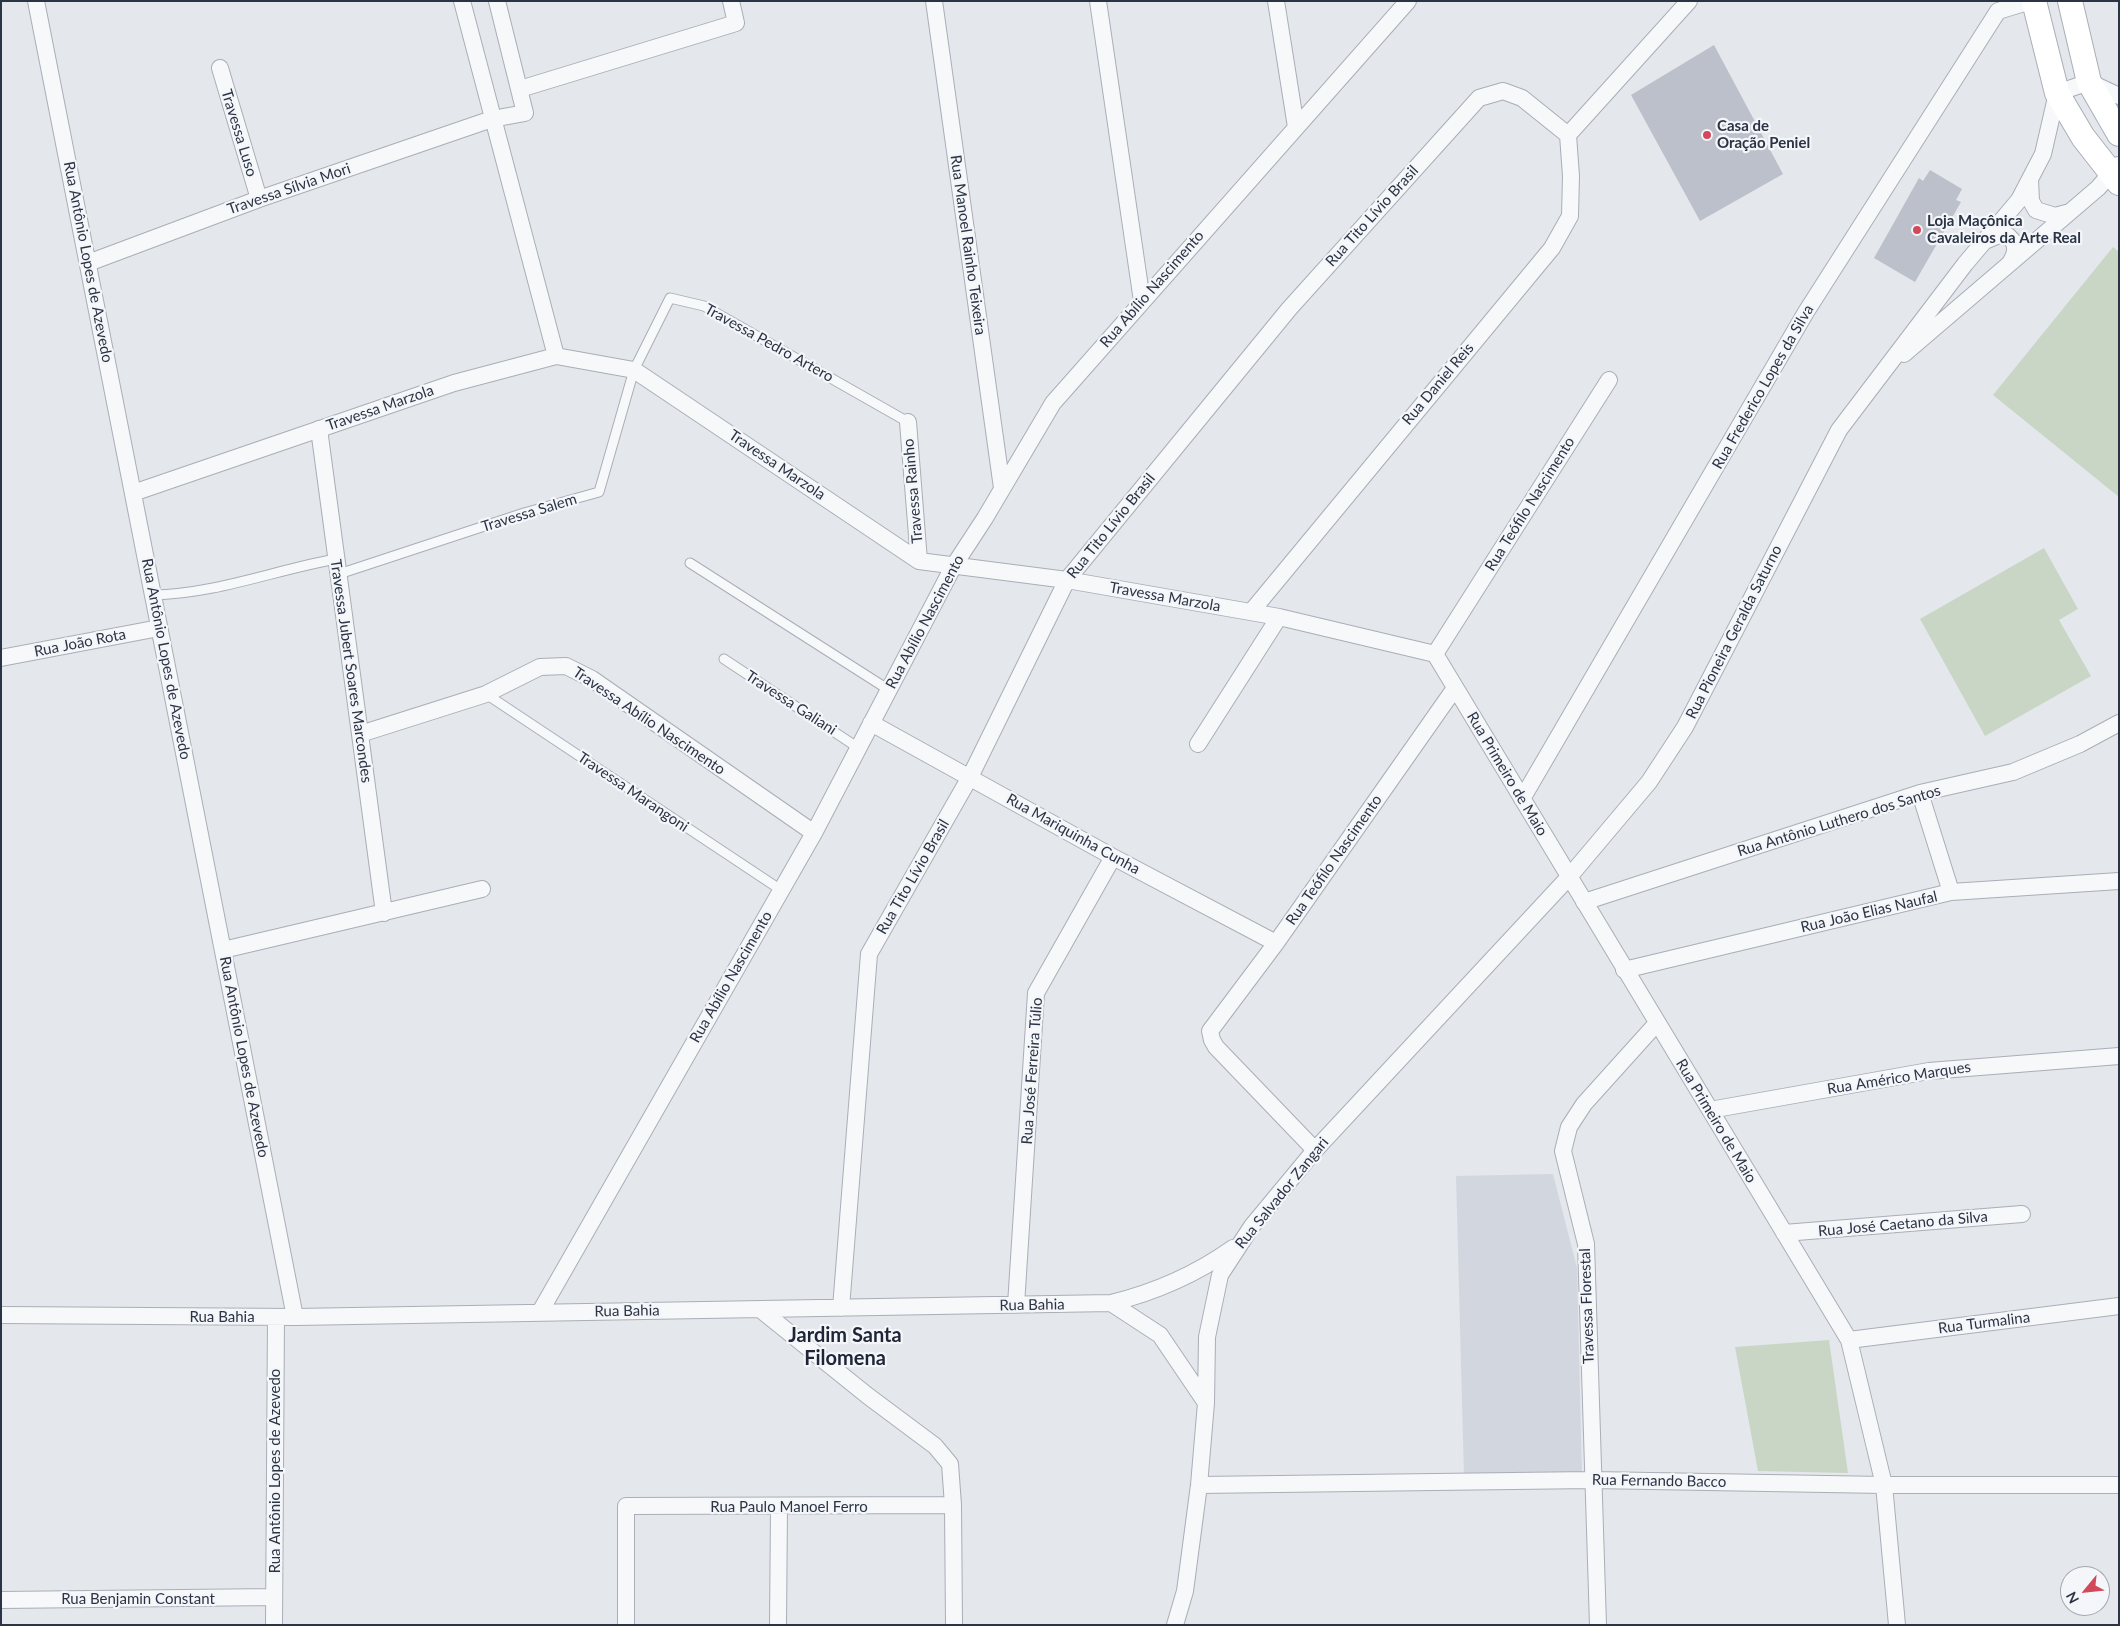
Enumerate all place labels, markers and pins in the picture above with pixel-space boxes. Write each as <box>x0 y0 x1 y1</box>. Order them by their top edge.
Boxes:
place label: Casa de Oração Peniel <box>1717 117 1810 152</box>
marker: Casa de Oração Peniel <box>1701 129 1713 141</box>
place label: Loja Maçônica Cavaleiros da Arte Real <box>1927 212 2081 247</box>
marker: Loja Maçônica Cavaleiros da Arte Real <box>1911 224 1923 236</box>

